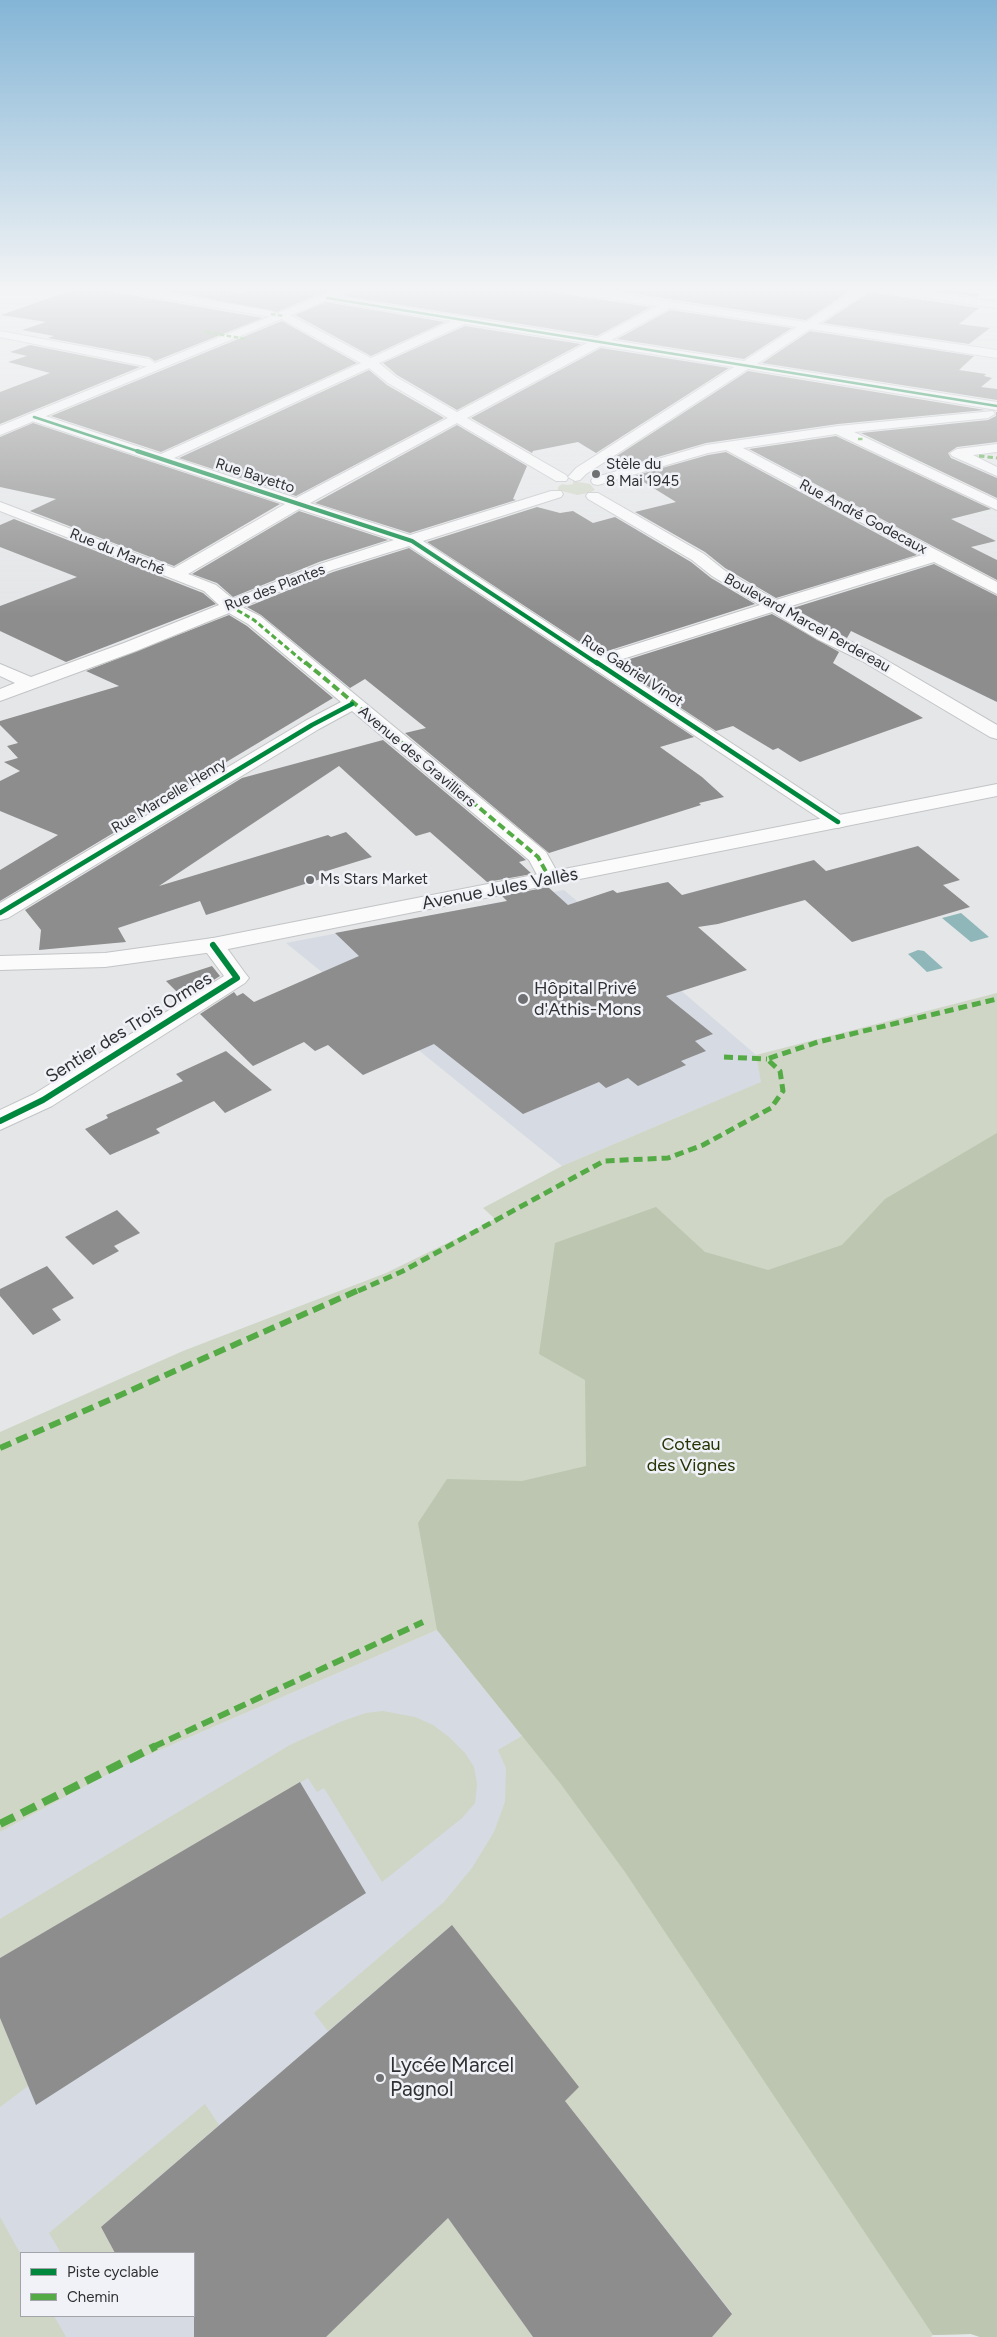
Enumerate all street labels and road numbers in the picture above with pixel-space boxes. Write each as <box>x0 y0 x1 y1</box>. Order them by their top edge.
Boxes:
street label: Rue Bayetto <box>213 455 297 497</box>
street label: Rue André Godecaux <box>796 476 930 558</box>
street label: Rue du Marché <box>67 525 167 579</box>
street label: Rue des Plantes <box>222 561 328 615</box>
street label: Boulevard Marcel Perdereau <box>721 570 893 676</box>
street label: Rue Gabriel Vinot <box>578 631 686 711</box>
street label: Avenue des Gravilliers <box>355 703 479 811</box>
street label: Rue Marcelle Henry <box>108 755 230 837</box>
street label: Avenue Jules Vallès <box>420 863 580 915</box>
street label: Sentier des Trois Ormes <box>42 968 216 1088</box>

